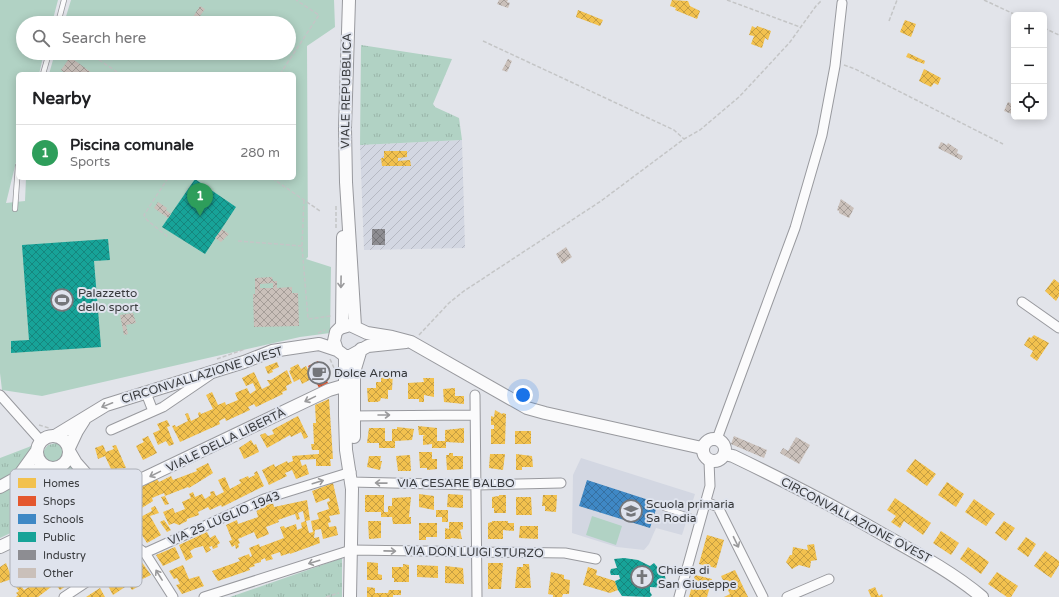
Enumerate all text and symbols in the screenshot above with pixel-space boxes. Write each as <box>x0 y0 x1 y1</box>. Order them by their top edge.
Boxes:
map controls <box>1011 12 1047 120</box>
button: + <box>1011 12 1047 48</box>
search box <box>16 16 296 60</box>
icon: search <box>30 27 52 49</box>
text: Search here <box>62 29 146 47</box>
street label: VIALE REPUBBLICA <box>338 33 354 149</box>
button: − <box>1011 48 1047 84</box>
button: locate <box>1011 84 1047 120</box>
text: Nearby <box>32 88 91 109</box>
text: Piscina comunale <box>70 136 194 154</box>
text: 1 <box>41 145 49 161</box>
text: 280 m <box>240 145 280 161</box>
text: Sports <box>70 154 110 170</box>
pin: 1 <box>187 183 213 216</box>
one-way arrow <box>337 275 345 288</box>
place label: Palazzetto dello sport <box>78 286 139 314</box>
sports icon: Palazzetto dello sport <box>49 287 75 313</box>
street label: CIRCONVALLAZIONE OVEST <box>120 344 285 406</box>
cafe icon: Dolce Aroma <box>306 360 332 386</box>
place label: Dolce Aroma <box>334 366 408 380</box>
your location <box>513 385 533 405</box>
one-way arrow <box>304 396 316 403</box>
one-way arrow <box>101 402 113 410</box>
street label: VIALE DELLA LIBERTÀ <box>164 405 288 475</box>
one-way arrow <box>377 411 390 419</box>
legend <box>10 469 142 587</box>
one-way arrow <box>149 471 161 478</box>
street label: CIRCONVALLAZIONE OVEST <box>778 474 934 566</box>
street label: VIA CESARE BALBO <box>397 476 515 490</box>
text: Homes <box>43 477 79 490</box>
one-way arrow <box>312 478 325 485</box>
one-way arrow <box>375 479 388 487</box>
street label: VIA 25 LUGLIO 1943 <box>166 488 282 548</box>
text: Shops <box>43 495 75 508</box>
place label: Scuola primaria Sa Rodia <box>646 497 735 525</box>
school or university icon: Scuola primaria Sa Rodia <box>618 498 644 524</box>
text: Schools <box>43 513 84 526</box>
text: Public <box>43 531 75 544</box>
one-way arrow <box>733 536 740 548</box>
street label: VIA DON LUIGI STURZO <box>404 544 544 560</box>
one-way arrow <box>383 547 396 555</box>
text: Industry <box>43 549 86 562</box>
one-way arrow <box>307 559 320 566</box>
place label: Chiesa di San Giuseppe <box>658 563 737 591</box>
church icon: Chiesa di San Giuseppe <box>629 564 655 590</box>
text: Other <box>43 567 74 580</box>
one-way arrow <box>154 569 162 581</box>

